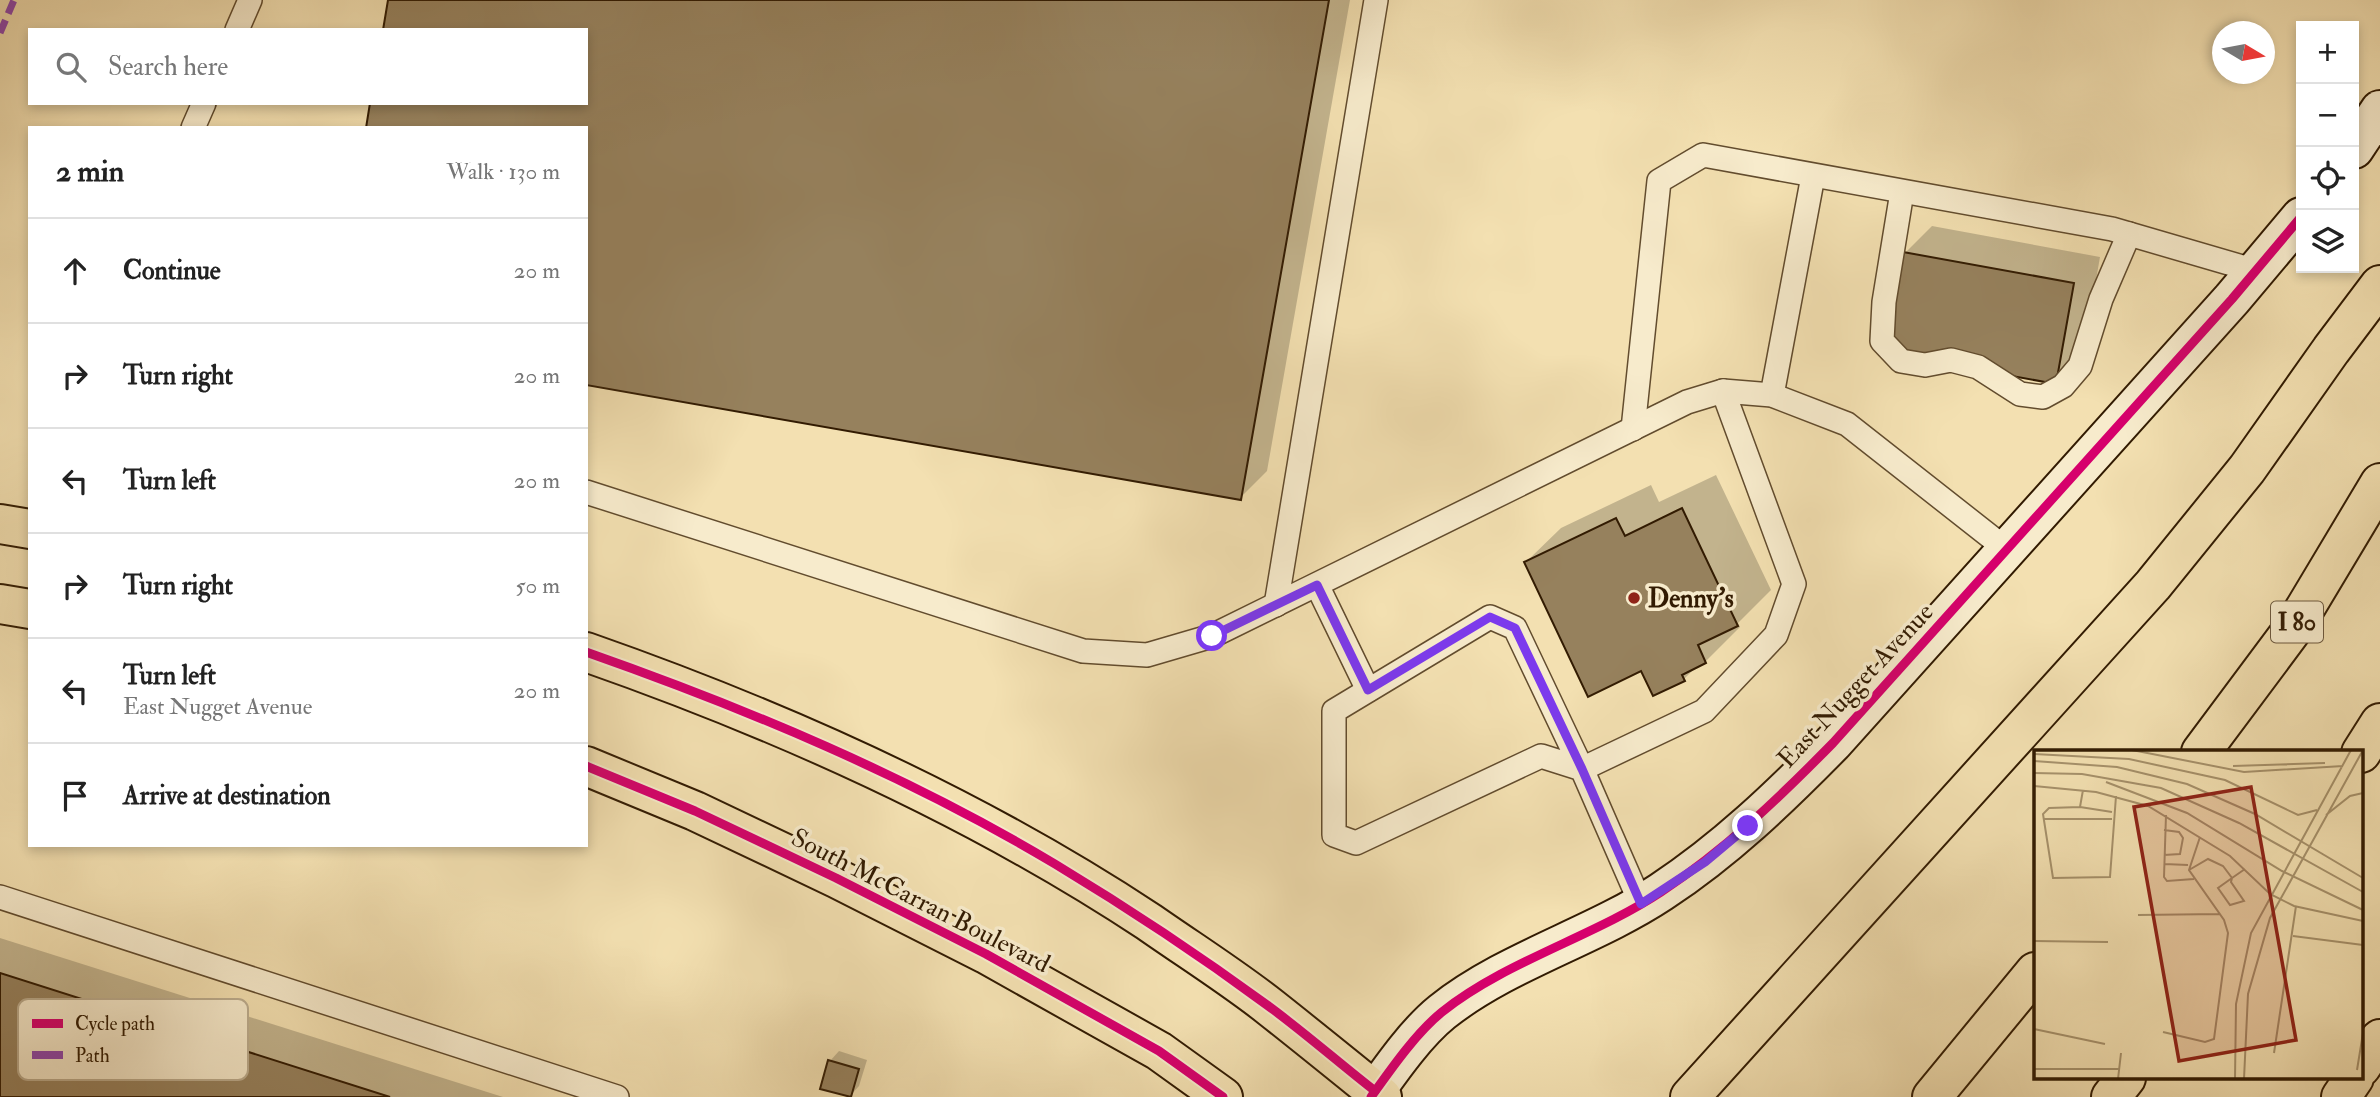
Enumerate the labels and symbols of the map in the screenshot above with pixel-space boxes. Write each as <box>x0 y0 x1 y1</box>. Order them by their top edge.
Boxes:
north arrow <box>2212 21 2275 84</box>
place label: Denny's <box>1648 583 1734 616</box>
marker: Denny's <box>1626 590 1642 606</box>
street label: East Nugget Avenue <box>1771 596 1940 775</box>
road number: I 80 <box>2271 602 2323 642</box>
route start <box>1196 620 1227 651</box>
inset map <box>2034 750 2362 1080</box>
route end <box>1732 810 1763 841</box>
street label: South McCarran Boulevard <box>786 822 1055 980</box>
legend <box>18 999 248 1080</box>
text: Cycle path <box>75 1012 155 1037</box>
text: Path <box>75 1044 110 1068</box>

